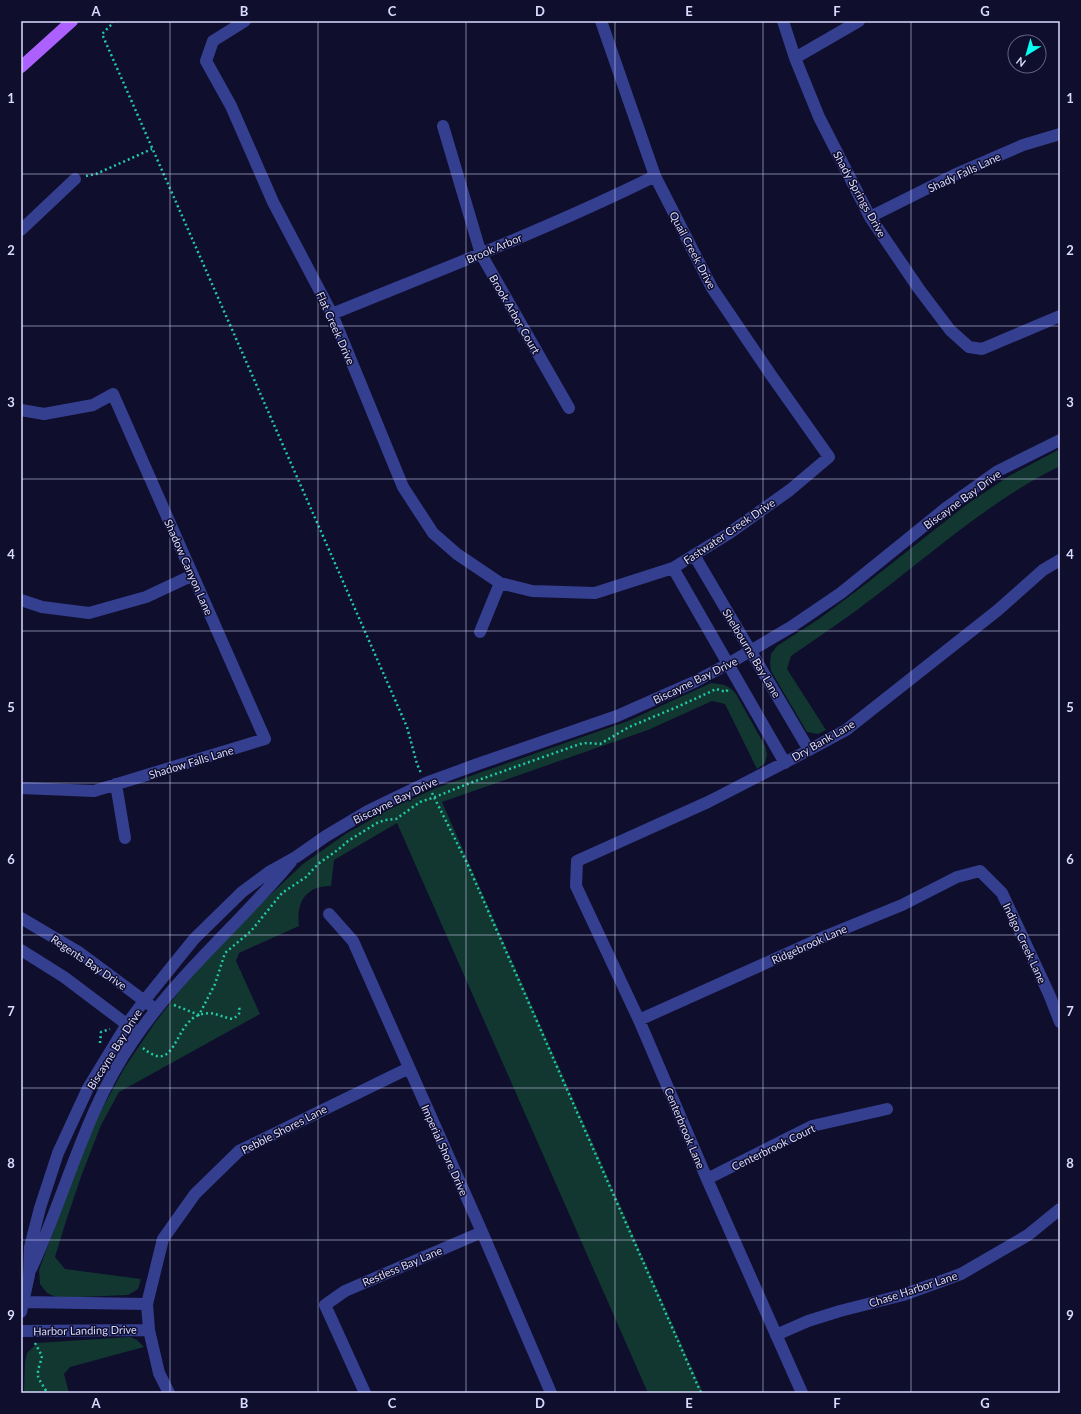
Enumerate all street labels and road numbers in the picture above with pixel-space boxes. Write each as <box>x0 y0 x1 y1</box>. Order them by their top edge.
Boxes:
street label: Shady Springs Drive <box>831 149 889 239</box>
street label: Shady Falls Lane <box>926 149 1003 195</box>
street label: Quail Creek Drive <box>667 209 719 291</box>
street label: Brook Arbor <box>464 230 524 266</box>
street label: Brook Arbor Court <box>487 272 543 356</box>
street label: Flat Creek Drive <box>314 290 358 367</box>
street label: Biscayne Bay Drive <box>921 467 1003 531</box>
street label: Fastwater Creek Drive <box>681 496 777 566</box>
street label: Shadow Canyon Lane <box>162 517 216 617</box>
street label: Shelbourne Bay Lane <box>720 606 784 700</box>
street label: Biscayne Bay Drive <box>651 654 739 706</box>
street label: Dry Bank Lane <box>789 717 857 763</box>
street label: Shadow Falls Lane <box>147 743 235 781</box>
street label: Biscayne Bay Drive <box>351 774 439 826</box>
street label: Indigo Creek Lane <box>1001 901 1049 985</box>
street label: Ridgebrook Lane <box>769 922 849 966</box>
street label: Regents Bay Drive <box>49 932 129 992</box>
street label: Biscayne Bay Drive <box>84 1006 144 1092</box>
street label: Centerbrook Lane <box>662 1086 708 1171</box>
street label: Pebble Shores Lane <box>239 1102 329 1156</box>
street label: Imperial Shore Drive <box>419 1102 471 1198</box>
street label: Centerbrook Court <box>729 1121 817 1173</box>
street label: Restless Bay Lane <box>360 1243 444 1289</box>
street label: Chase Harbor Lane <box>867 1269 959 1309</box>
street label: Harbor Landing Drive <box>33 1323 137 1337</box>

